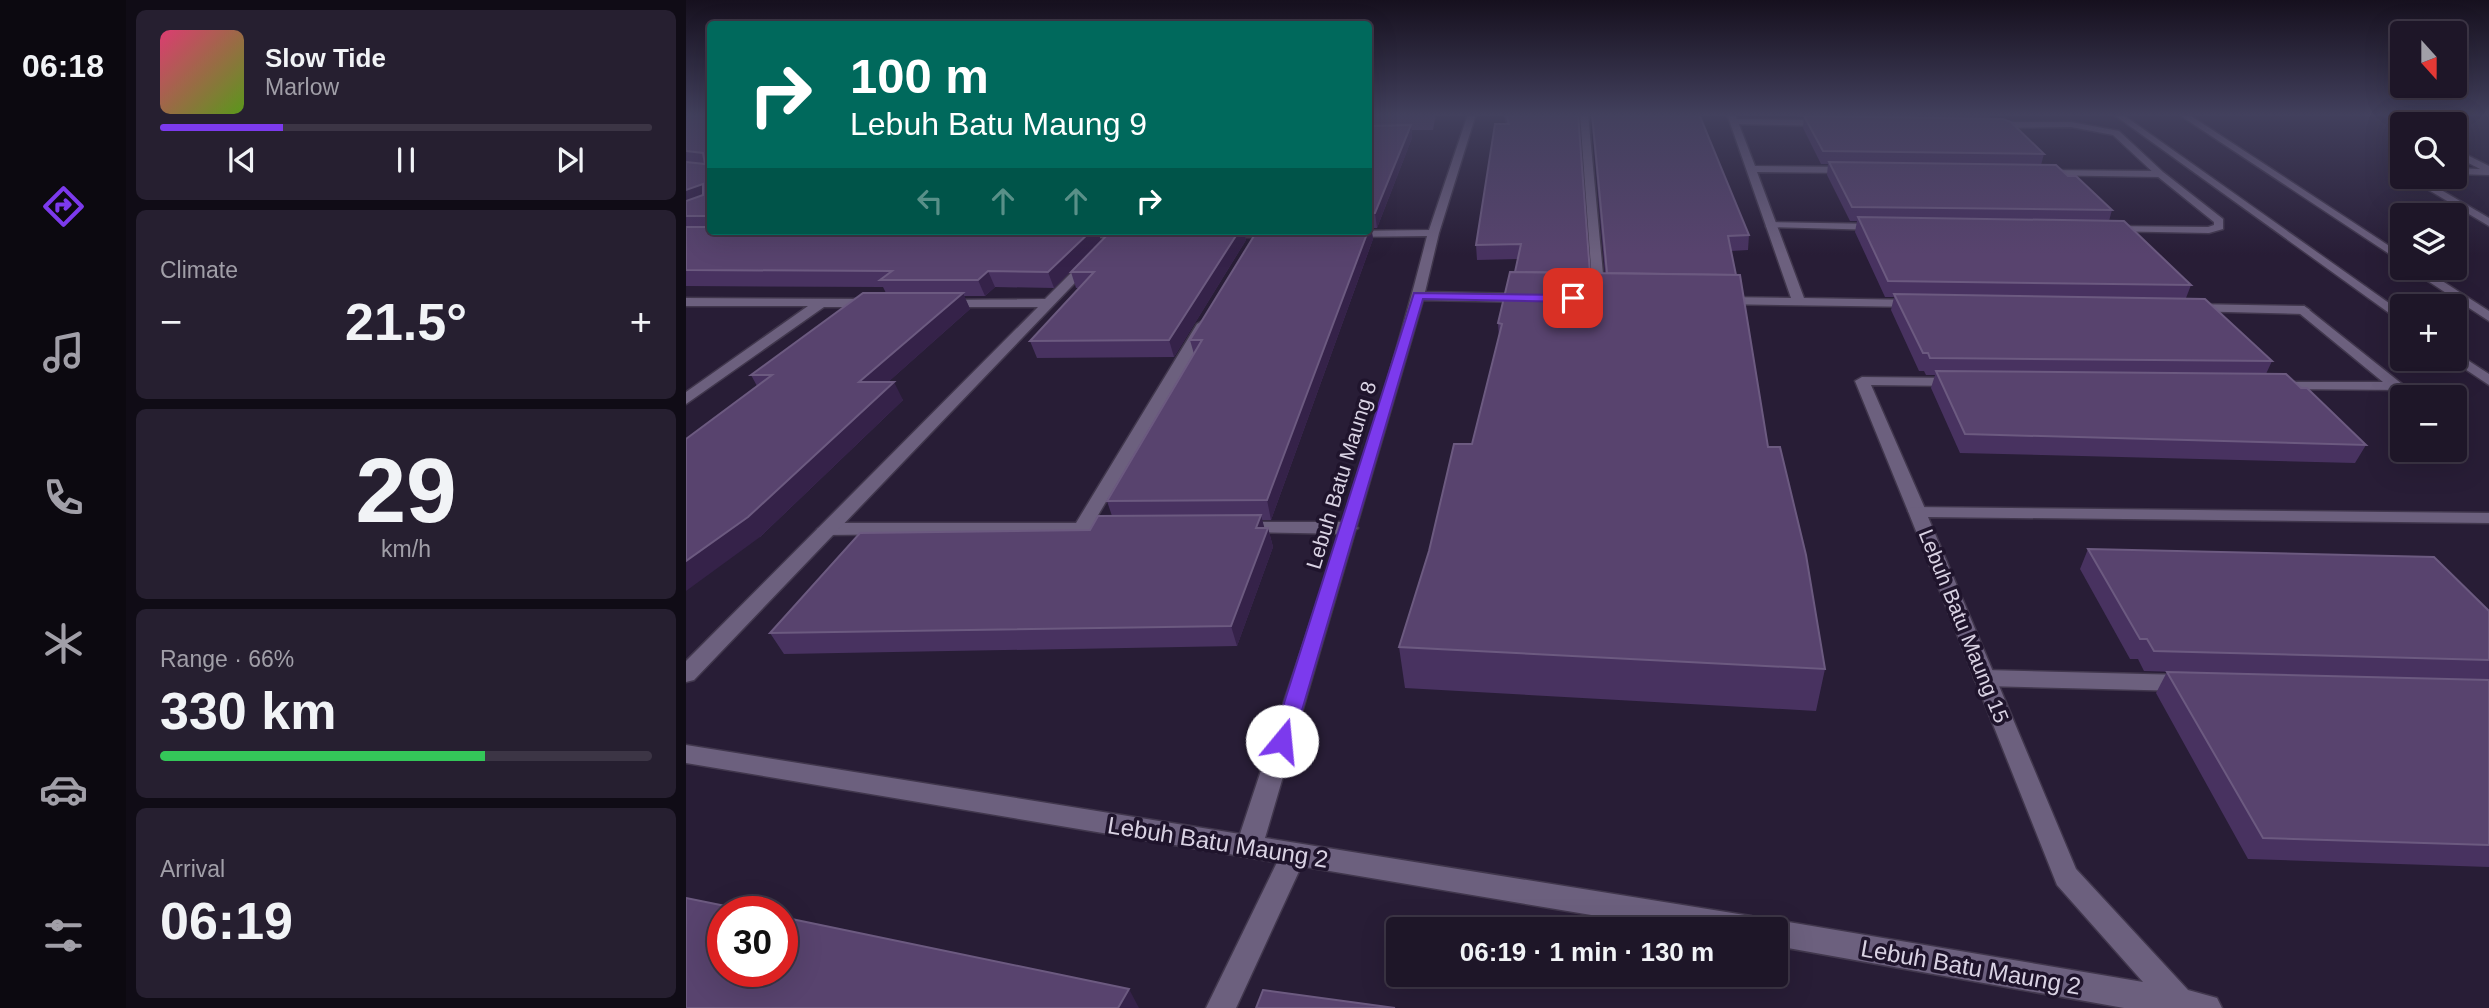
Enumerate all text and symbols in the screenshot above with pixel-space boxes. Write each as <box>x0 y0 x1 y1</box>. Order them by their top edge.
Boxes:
north arrow <box>2390 21 2468 98</box>
map controls <box>2390 21 2467 462</box>
text: Slow Tide <box>265 43 386 73</box>
text: 06:18 <box>22 48 104 84</box>
icon: right <box>735 49 826 140</box>
text: 100 m <box>850 49 989 103</box>
text: Marlow <box>265 74 339 100</box>
text: Lebuh Batu Maung 9 <box>850 106 1147 142</box>
button: search <box>2390 112 2467 189</box>
icon: previous <box>223 141 261 179</box>
icon: pause <box>387 141 425 179</box>
icon: next <box>551 141 589 179</box>
icon: directions <box>39 182 88 231</box>
icon: left <box>911 182 949 220</box>
icon: ahead <box>984 182 1022 220</box>
icon: ahead <box>1057 182 1095 220</box>
icon: right <box>1130 182 1168 220</box>
button: layers <box>2390 203 2467 280</box>
text: Climate <box>160 257 238 283</box>
pin <box>1543 268 1603 328</box>
icon: arrive <box>1554 279 1592 317</box>
text: 21.5° <box>345 293 467 351</box>
button: + <box>2390 294 2467 371</box>
text: − <box>160 301 182 343</box>
text: + <box>630 301 652 343</box>
icon: music <box>39 328 88 377</box>
street label: Lebuh Batu Maung 8 <box>1301 378 1381 572</box>
button: − <box>2390 385 2467 462</box>
text: 29 <box>355 440 457 541</box>
icon: phone <box>39 473 88 522</box>
street label: Lebuh Batu Maung 15 <box>1915 526 2013 726</box>
text: km/h <box>381 536 431 562</box>
icon: climate <box>39 619 88 668</box>
text: Range · 66% <box>160 646 294 672</box>
text: 330 km <box>160 682 336 740</box>
position arrow <box>1245 704 1319 778</box>
icon: car <box>39 765 88 814</box>
street label: Lebuh Batu Maung 2 <box>1106 811 1330 873</box>
text: Arrival <box>160 856 225 882</box>
text: 06:19 <box>160 892 293 950</box>
speed limit sign: 30 <box>707 896 798 987</box>
icon: filters <box>39 911 88 960</box>
street label: Lebuh Batu Maung 2 <box>1859 934 2083 1000</box>
text: 06:19 · 1 min · 130 m <box>1460 937 1714 967</box>

